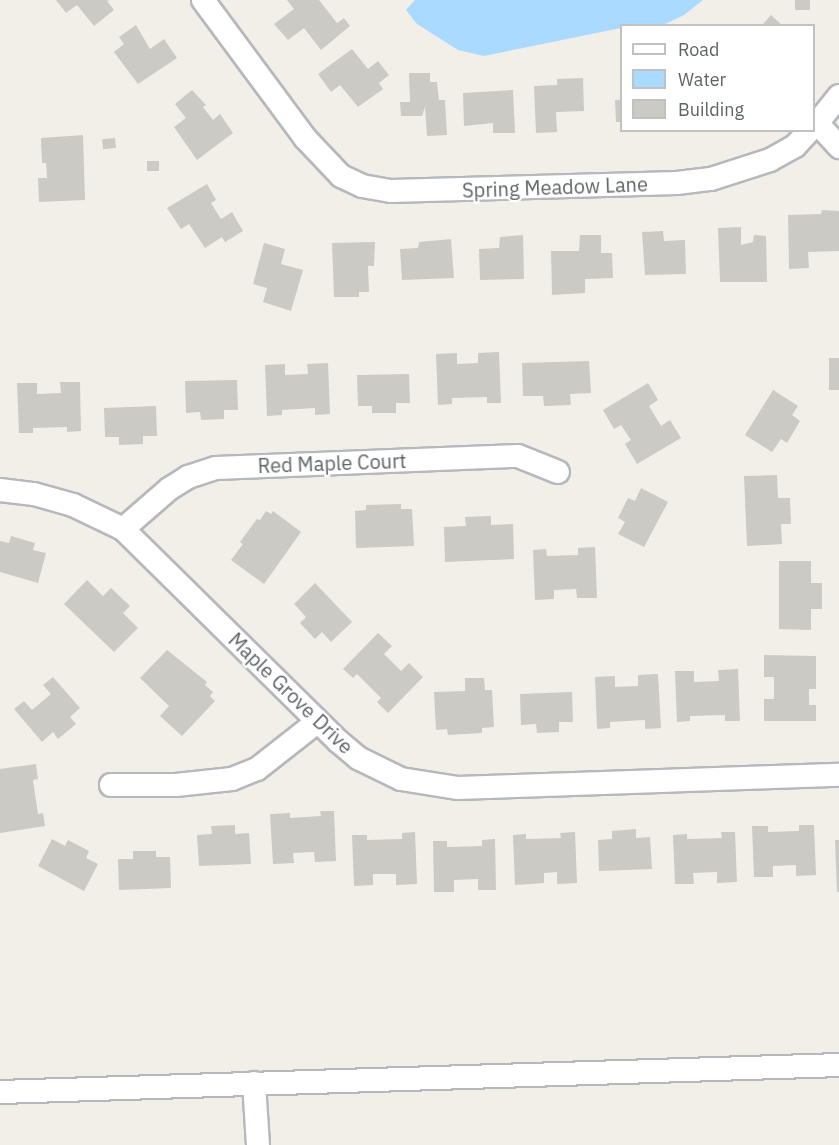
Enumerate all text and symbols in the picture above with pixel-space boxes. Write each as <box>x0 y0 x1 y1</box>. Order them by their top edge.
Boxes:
legend <box>620 24 815 132</box>
text: Road <box>678 38 719 61</box>
text: Water <box>678 68 726 91</box>
text: Building <box>678 98 744 121</box>
street label: Spring Meadow Lane <box>462 172 648 202</box>
street label: Red Maple Court <box>257 448 407 478</box>
street label: Maple Grove Drive <box>224 628 358 758</box>

